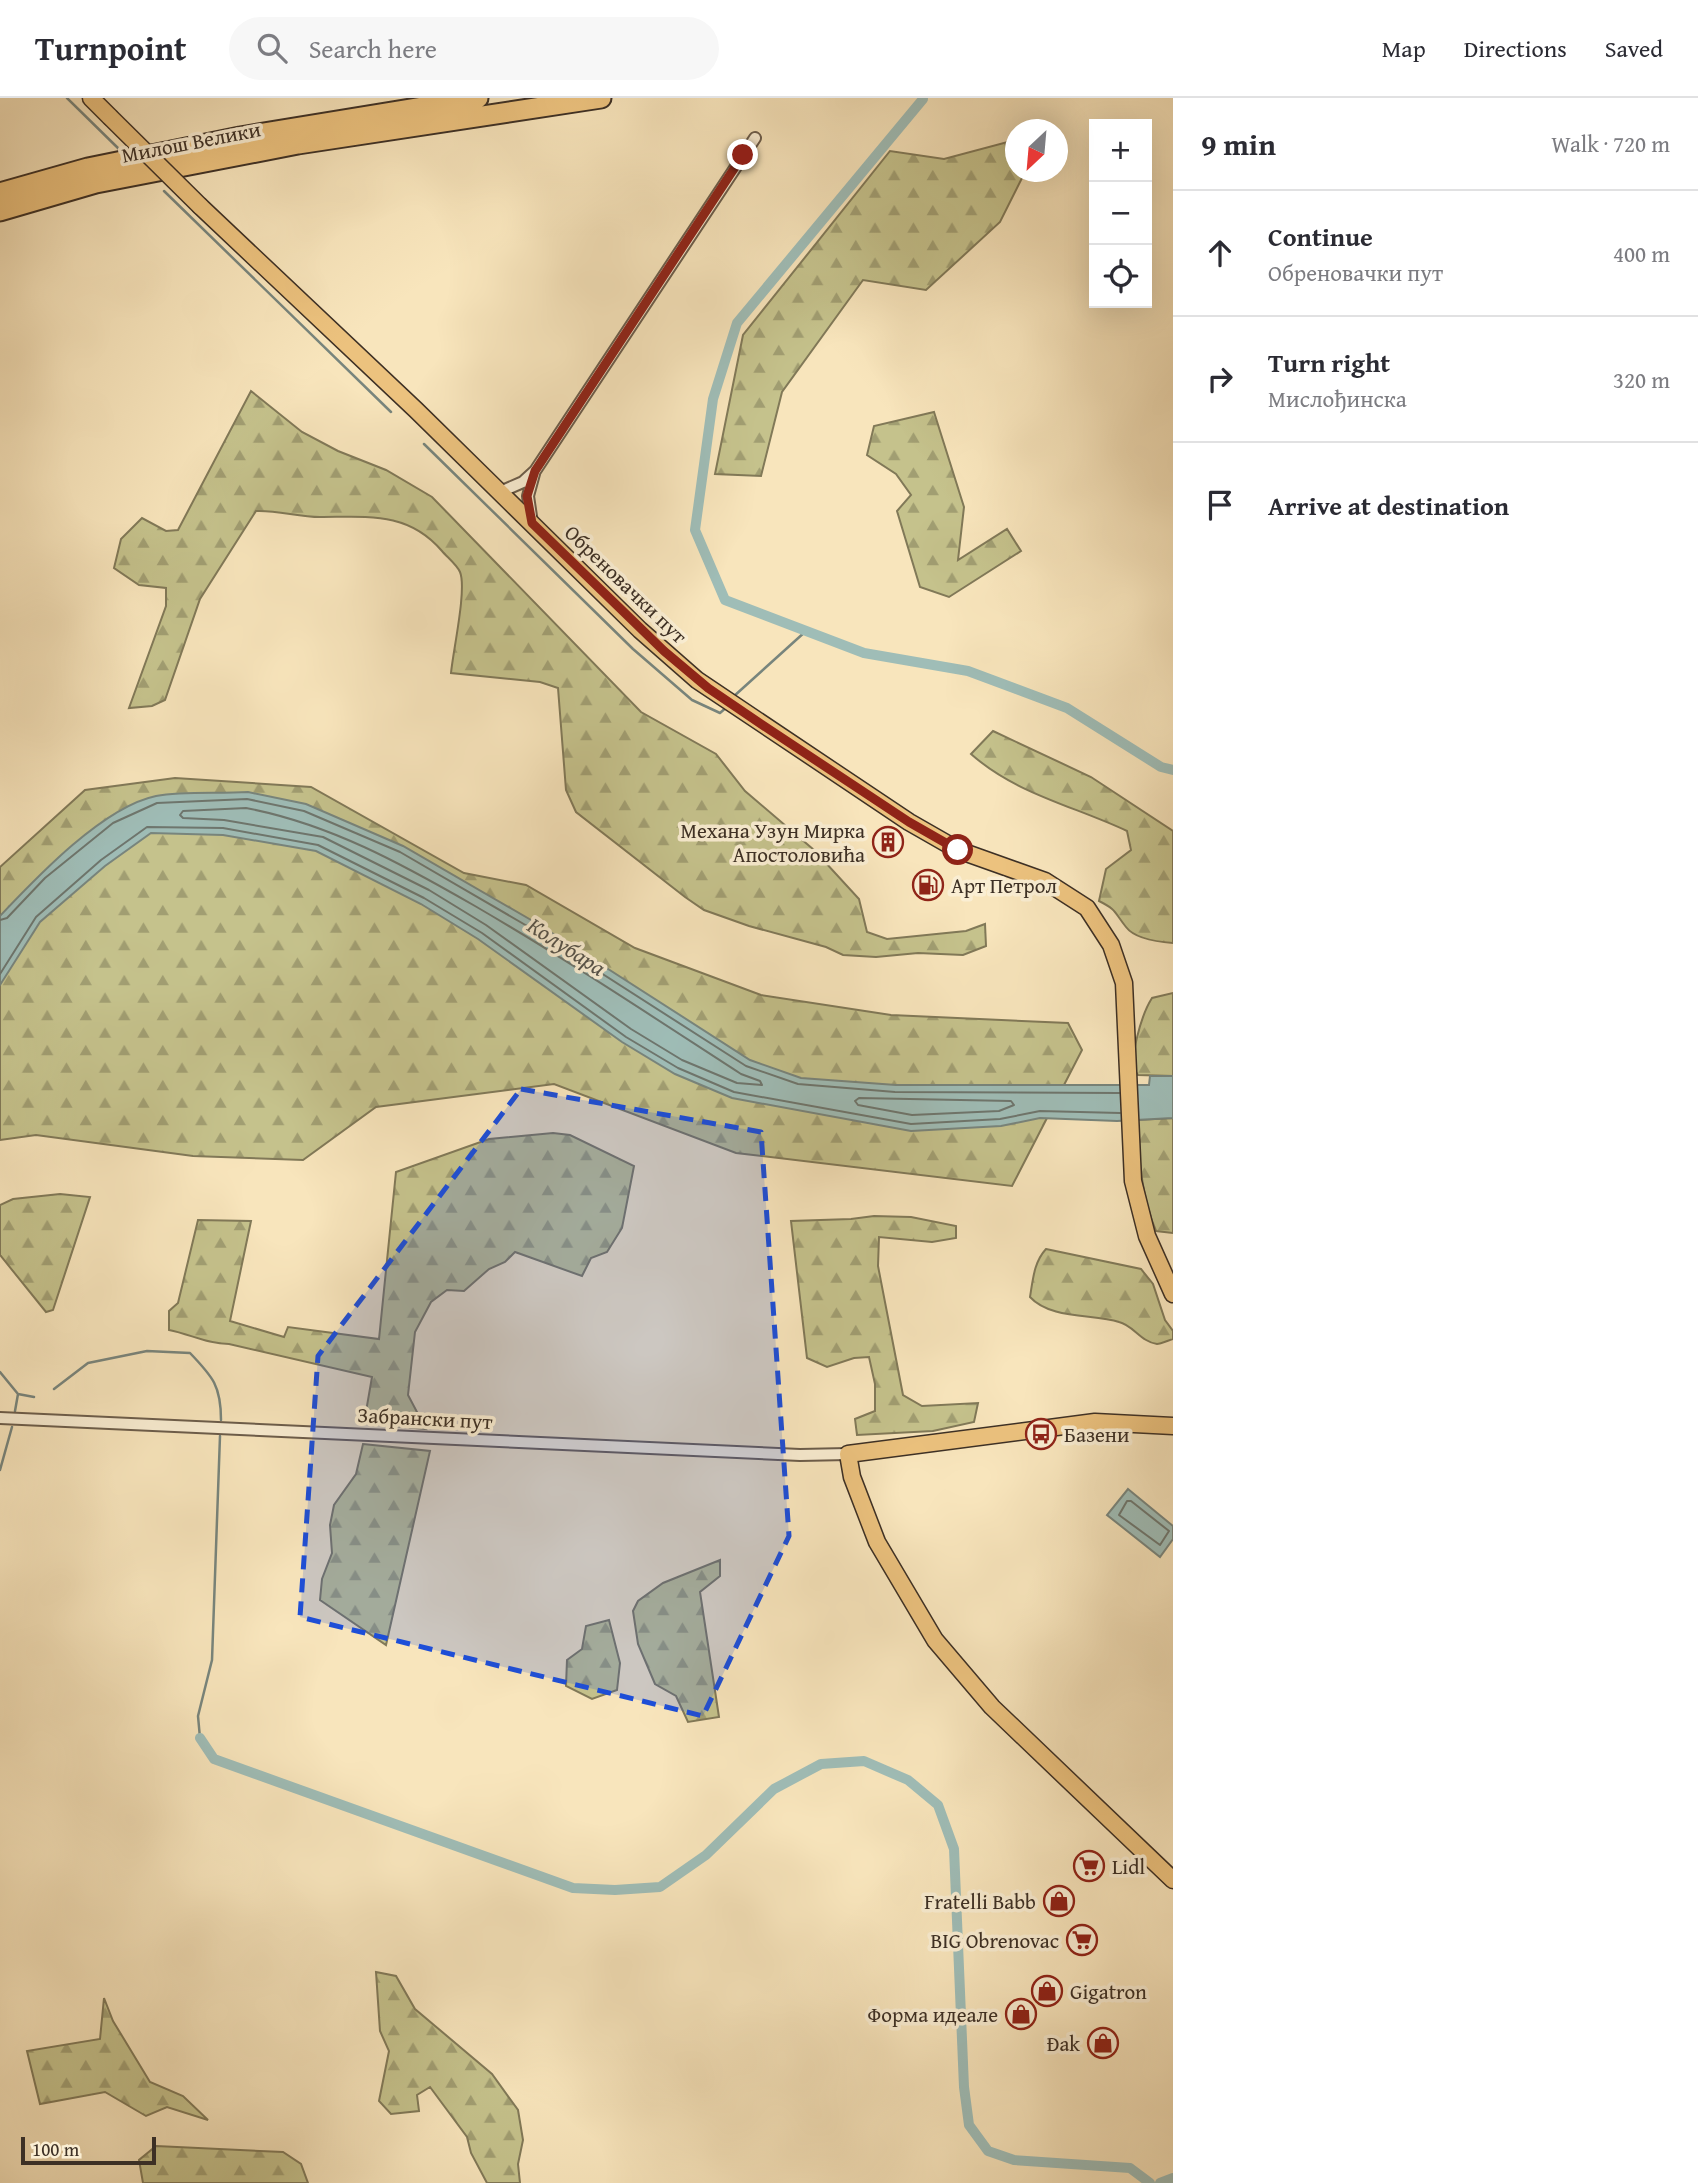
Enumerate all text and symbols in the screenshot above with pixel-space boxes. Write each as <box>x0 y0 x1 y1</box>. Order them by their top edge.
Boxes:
search box <box>229 17 719 80</box>
text: Turnpoint <box>35 24 187 72</box>
icon: search <box>253 29 291 67</box>
text: Search here <box>309 29 437 68</box>
text: Map <box>1382 31 1426 66</box>
text: Directions <box>1464 31 1567 66</box>
text: Saved <box>1605 31 1663 66</box>
street label: Милош Велики <box>119 113 263 171</box>
north arrow <box>1005 119 1068 182</box>
map controls <box>1089 119 1152 308</box>
button: + <box>1089 119 1152 182</box>
text: 9 min <box>1201 122 1276 166</box>
text: Walk · 720 m <box>1551 127 1670 160</box>
route end <box>727 139 758 170</box>
button: − <box>1089 182 1152 245</box>
text: Continue <box>1268 217 1373 256</box>
icon: ahead <box>1201 234 1239 272</box>
text: 400 m <box>1613 237 1670 270</box>
button: locate <box>1089 245 1152 308</box>
text: Обреновачки пут <box>1268 256 1443 289</box>
text: Turn right <box>1268 343 1390 382</box>
icon: right <box>1201 360 1239 398</box>
text: 320 m <box>1613 363 1670 396</box>
text: Мислођинска <box>1268 382 1407 415</box>
icon: arrive <box>1201 486 1239 524</box>
text: Arrive at destination <box>1268 486 1509 525</box>
street label: Обреновачки пут <box>558 517 694 651</box>
place label: Механа Узун Мирка Апостоловића <box>680 815 865 870</box>
building icon: Механа Узун Мирка Апостоловића <box>871 825 905 859</box>
route start <box>942 834 973 865</box>
fuel station icon: Арт Петрол <box>911 868 945 902</box>
place label: Арт Петрол <box>951 870 1057 901</box>
water label: Колубара <box>521 908 613 984</box>
street label: Забрански пут <box>357 1399 493 1437</box>
bus stop icon: Базени <box>1024 1417 1058 1451</box>
place label: Базени <box>1064 1419 1130 1450</box>
supermarket icon: Lidl <box>1072 1849 1106 1883</box>
place label: Lidl <box>1112 1851 1145 1882</box>
shop icon: Fratelli Babb <box>1042 1884 1076 1918</box>
place label: Fratelli Babb <box>924 1886 1036 1917</box>
supermarket icon: BIG Obrenovac <box>1065 1923 1099 1957</box>
place label: BIG Obrenovac <box>930 1925 1059 1956</box>
shop icon: Gigatron <box>1030 1974 1064 2008</box>
place label: Gigatron <box>1070 1976 1147 2007</box>
shop icon: Форма идеале <box>1004 1997 1038 2031</box>
place label: Форма идеале <box>868 1999 998 2030</box>
shop icon: Đak <box>1086 2026 1120 2060</box>
place label: Đak <box>1047 2028 1080 2059</box>
scale bar <box>21 2134 156 2166</box>
text: 100 m <box>32 2135 79 2163</box>

